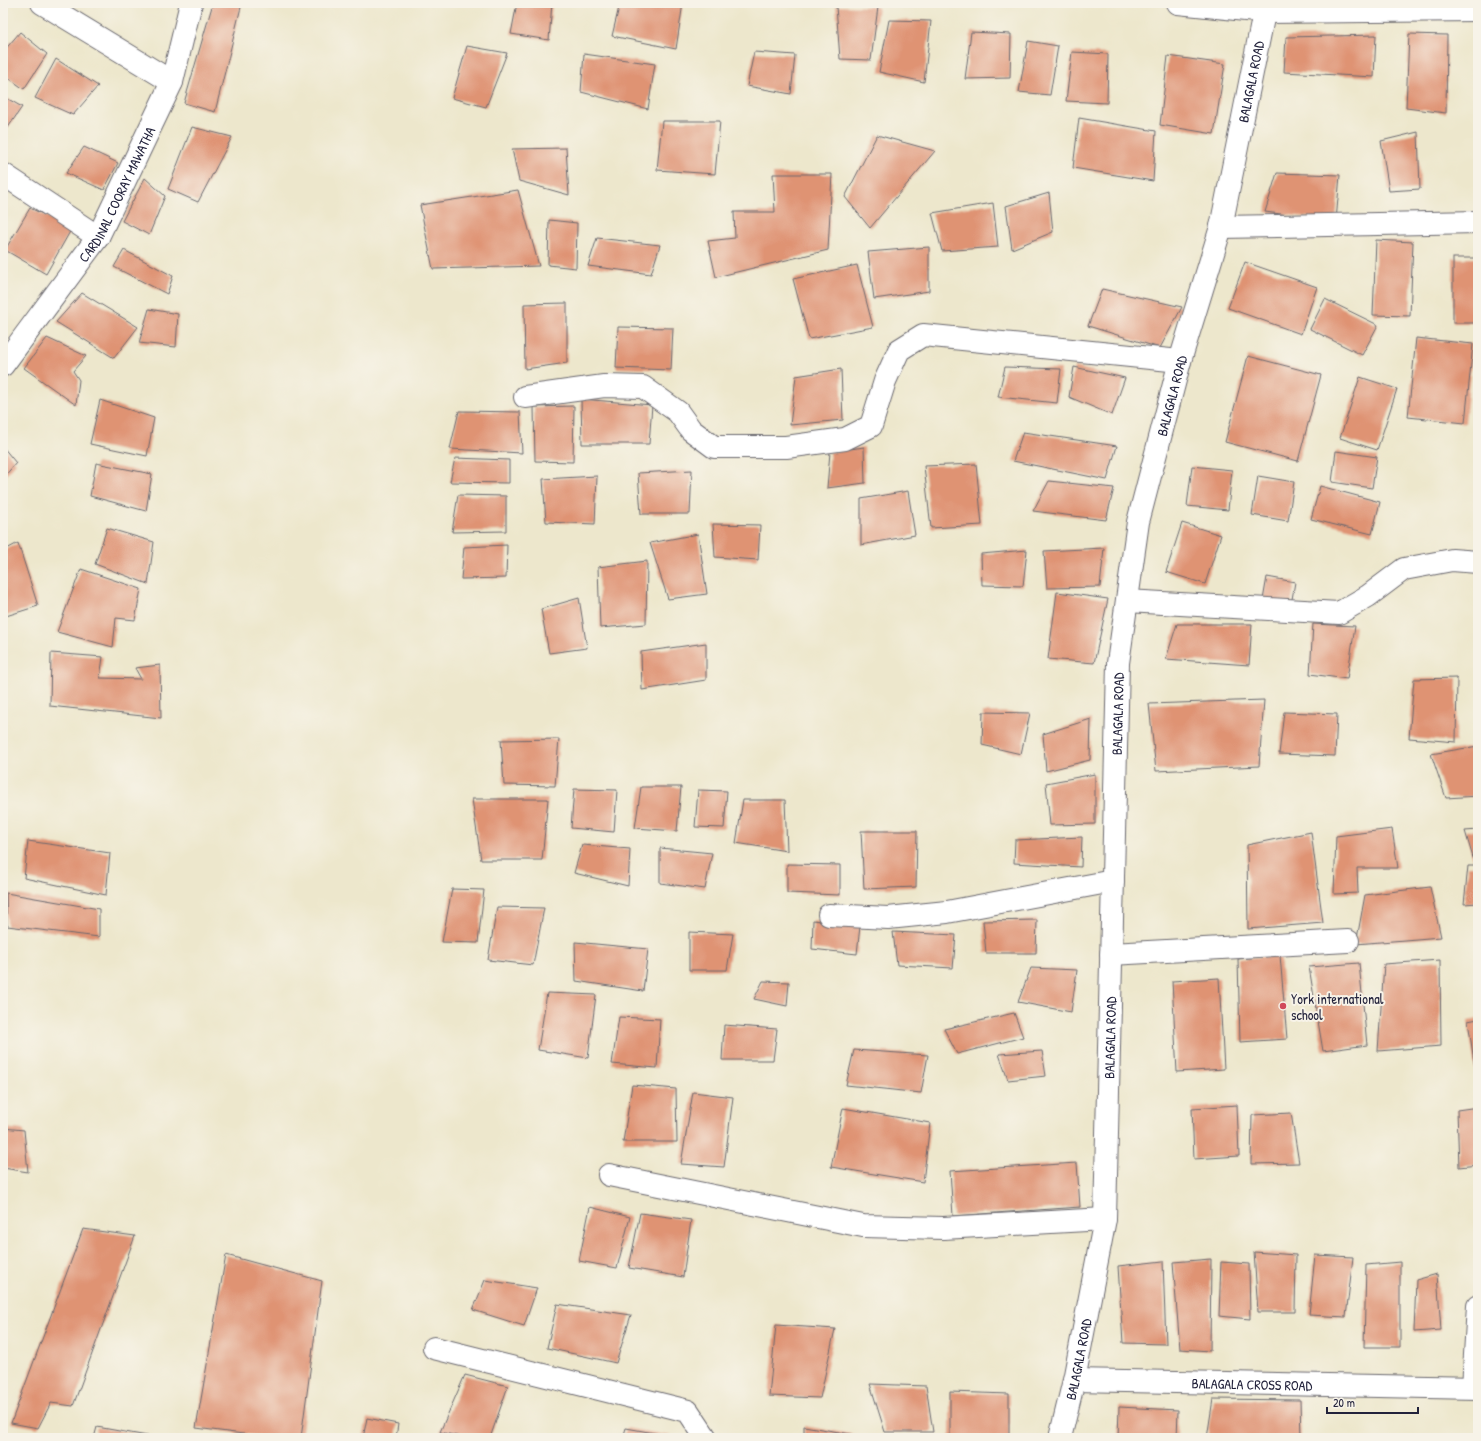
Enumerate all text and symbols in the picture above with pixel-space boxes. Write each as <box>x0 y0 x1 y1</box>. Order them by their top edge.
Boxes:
street label: BALAGALA ROAD <box>1233 39 1268 124</box>
street label: CARDINAL COORAY MAWATHA <box>73 123 159 266</box>
street label: BALAGALA ROAD <box>1151 352 1191 438</box>
street label: BALAGALA ROAD <box>1106 672 1127 755</box>
place label: York international school <box>1291 989 1384 1024</box>
street label: BALAGALA ROAD <box>1099 996 1120 1079</box>
marker: York international school <box>1278 1001 1288 1011</box>
street label: BALAGALA ROAD <box>1060 1316 1095 1402</box>
street label: BALAGALA CROSS ROAD <box>1192 1373 1313 1394</box>
scale bar <box>1327 1389 1418 1415</box>
text: 20 m <box>1333 1394 1355 1411</box>

